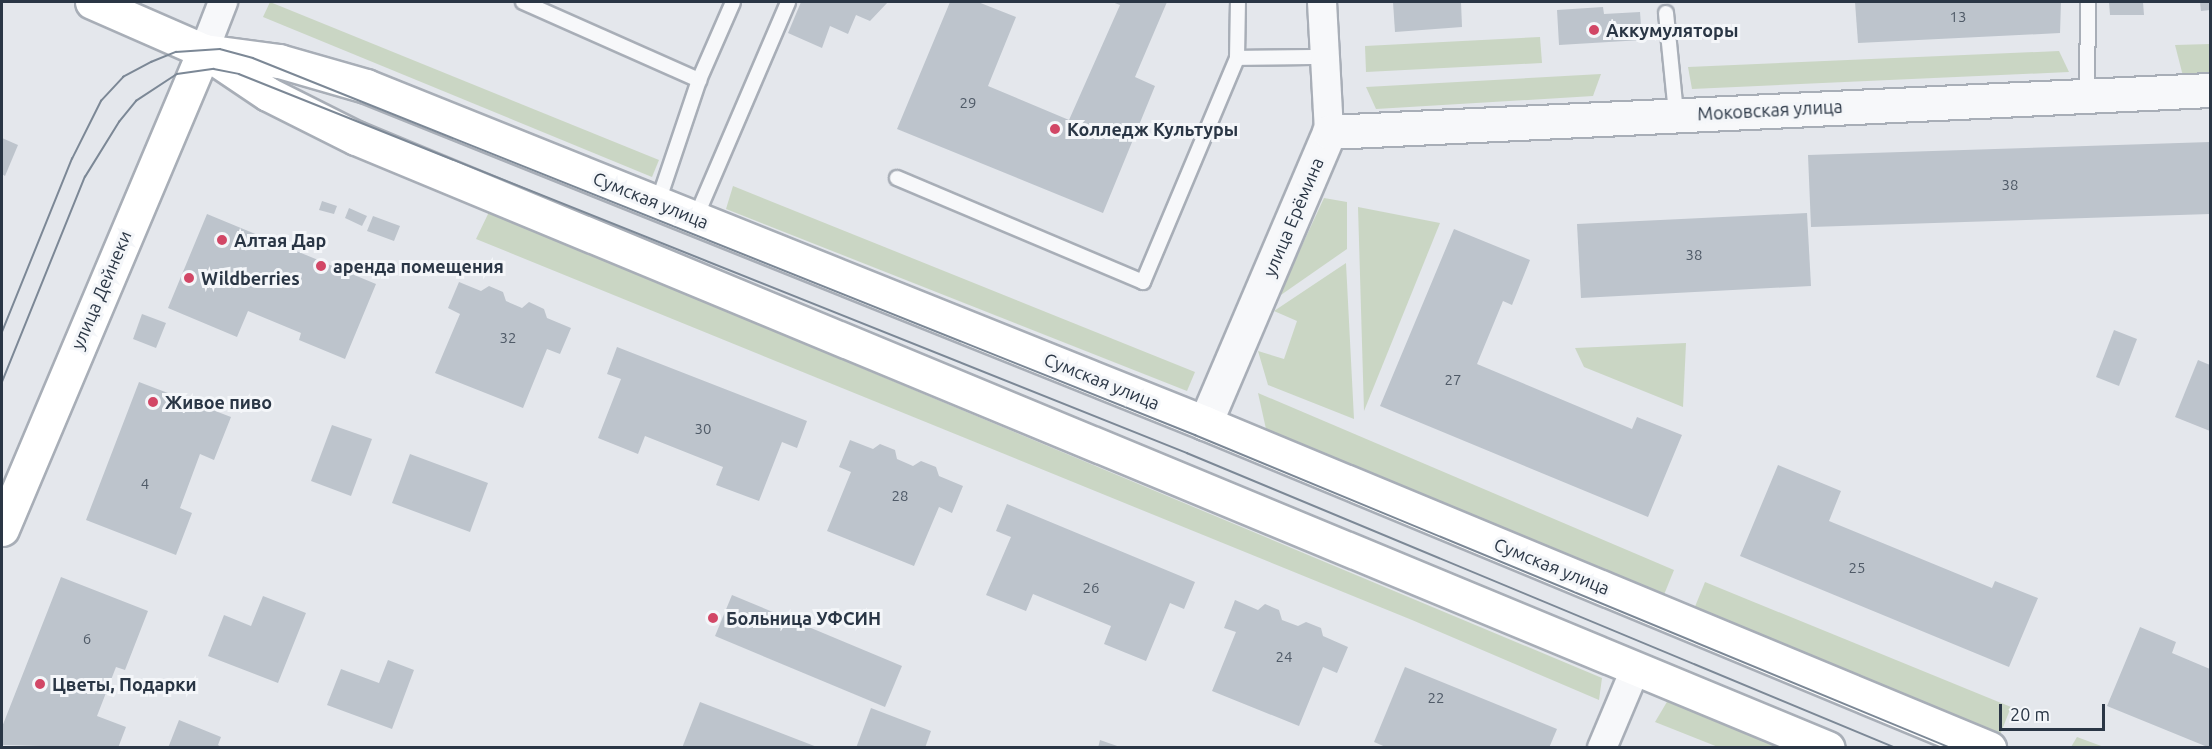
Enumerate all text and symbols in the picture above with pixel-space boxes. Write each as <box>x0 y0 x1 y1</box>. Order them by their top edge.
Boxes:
house number: 13 <box>1950 8 1966 26</box>
place label: Аккумуляторы <box>1606 19 1738 41</box>
marker: Аккумуляторы <box>1587 23 1601 37</box>
house number: 29 <box>960 94 976 112</box>
street label: Моковская улица <box>1697 95 1843 125</box>
place label: Колледж Культуры <box>1067 118 1238 140</box>
marker: Колледж Культуры <box>1048 122 1062 136</box>
street label: улица Ерёмина <box>1258 154 1328 280</box>
street label: Сумская улица <box>590 167 712 233</box>
house number: 38 <box>2002 176 2018 194</box>
street label: улица Дейнеки <box>66 227 136 353</box>
place label: Алтая Дар <box>234 229 326 251</box>
marker: Алтая Дар <box>215 233 229 247</box>
house number: 38 <box>1686 246 1702 264</box>
place label: аренда помещения <box>333 255 504 277</box>
marker: аренда помещения <box>314 259 328 273</box>
place label: Wildberries <box>201 267 300 289</box>
marker: Wildberries <box>182 271 196 285</box>
house number: 32 <box>500 329 516 347</box>
street label: Сумская улица <box>1041 348 1163 414</box>
house number: 27 <box>1445 371 1461 389</box>
place label: Живое пиво <box>165 391 272 413</box>
marker: Живое пиво <box>146 395 160 409</box>
house number: 30 <box>695 420 711 438</box>
house number: 4 <box>141 475 149 493</box>
house number: 28 <box>892 487 908 505</box>
street label: Сумская улица <box>1491 533 1613 599</box>
house number: 25 <box>1849 559 1865 577</box>
house number: 26 <box>1083 579 1099 597</box>
place label: Больница УФСИН <box>726 607 881 629</box>
marker: Больница УФСИН <box>704 609 722 627</box>
house number: 6 <box>83 630 91 648</box>
house number: 24 <box>1276 648 1292 666</box>
place label: Цветы, Подарки <box>52 673 196 695</box>
marker: Цветы, Подарки <box>33 677 47 691</box>
house number: 22 <box>1428 689 1444 707</box>
scale bar <box>2002 692 2108 730</box>
text: 20 m <box>2010 704 2050 724</box>

